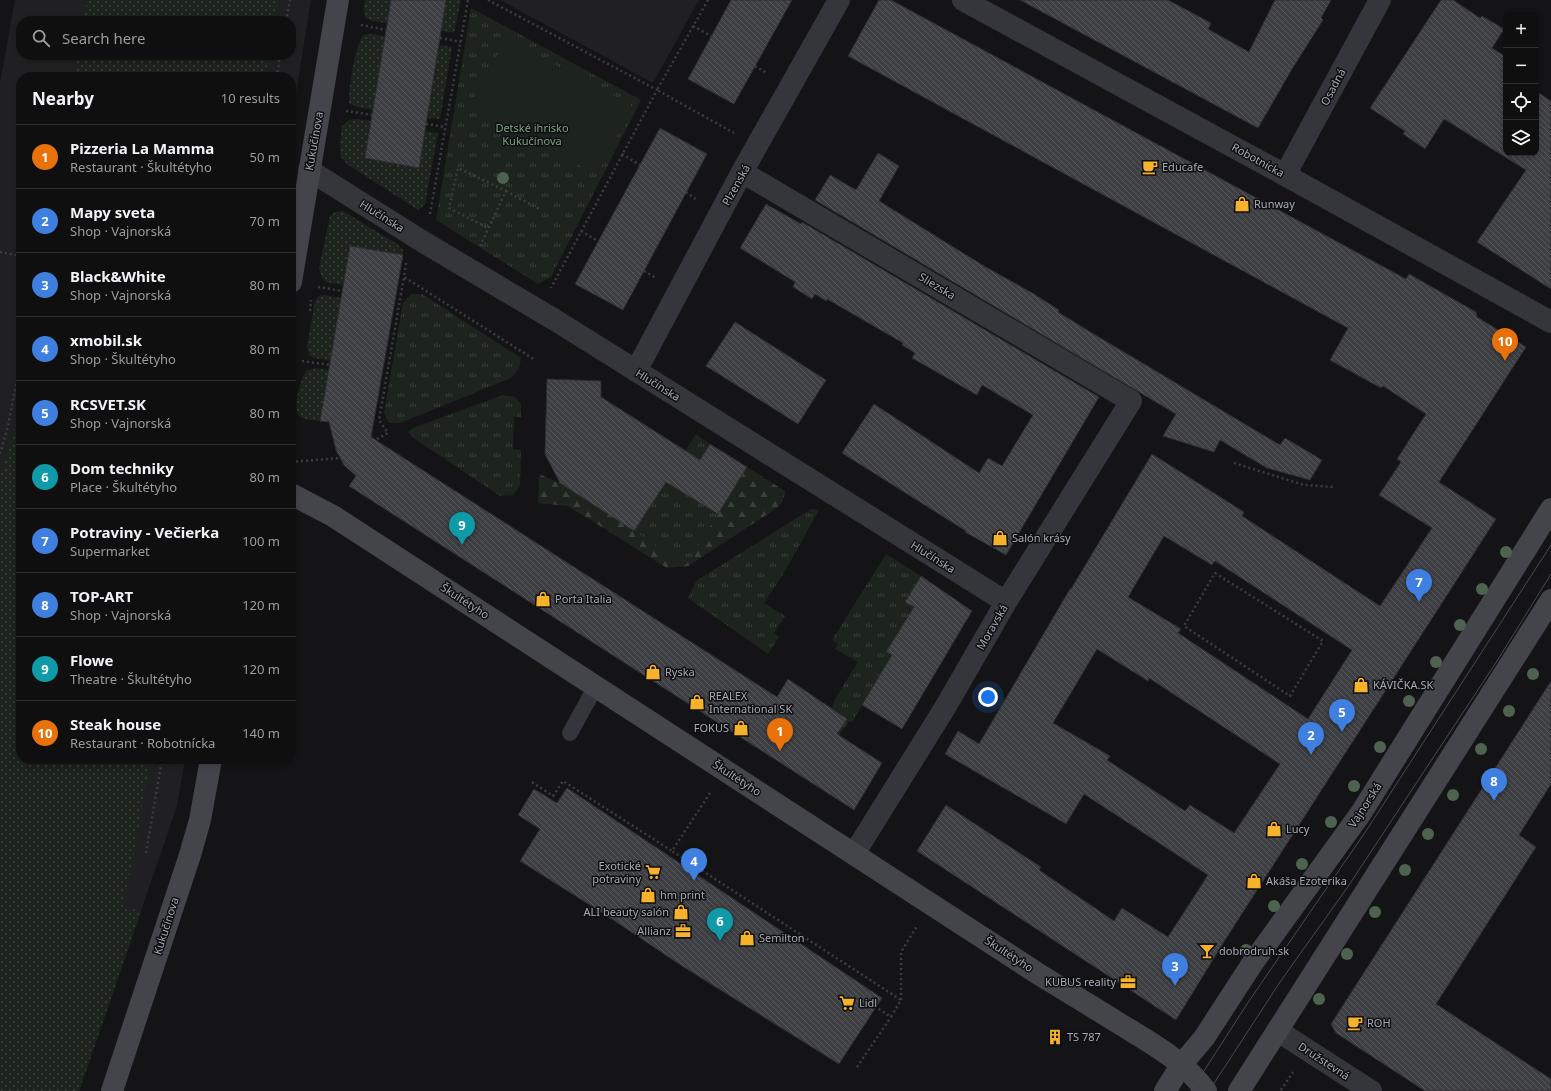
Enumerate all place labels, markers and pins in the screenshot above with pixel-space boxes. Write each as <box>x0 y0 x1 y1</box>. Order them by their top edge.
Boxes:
cafe icon: Educafe <box>1141 158 1159 176</box>
place label: Educafe <box>1162 159 1203 174</box>
shop icon: Runway <box>1233 195 1251 213</box>
place label: Runway <box>1254 196 1295 211</box>
pin: 10 <box>1492 328 1518 361</box>
pin: 9 <box>449 512 475 545</box>
shop icon: Salón krásy <box>991 529 1009 547</box>
place label: Salón krásy <box>1012 530 1071 545</box>
pin: 7 <box>1406 569 1432 602</box>
shop icon: Porta Italia <box>534 590 552 608</box>
place label: Porta Italia <box>555 591 612 606</box>
shop icon: Ryska <box>644 663 662 681</box>
place label: Ryska <box>665 664 695 679</box>
shop icon: KÁVIČKA.SK <box>1352 676 1370 694</box>
place label: KÁVIČKA.SK <box>1373 677 1434 692</box>
place label: REALEX International SK <box>709 688 792 716</box>
shop icon: REALEX International SK <box>688 693 706 711</box>
pin: 5 <box>1329 699 1355 732</box>
pin: 1 <box>767 718 793 751</box>
shop icon: FOKUS <box>732 719 750 737</box>
place label: FOKUS <box>694 720 729 735</box>
pin: 2 <box>1298 722 1324 755</box>
pin: 8 <box>1481 768 1507 801</box>
shop icon: Lucy <box>1265 820 1283 838</box>
place label: Lucy <box>1286 821 1310 836</box>
pin: 4 <box>681 848 707 881</box>
place label: Exotické potraviny <box>592 858 641 886</box>
supermarket icon: Exotické potraviny <box>644 863 662 881</box>
shop icon: Akáša Ezoterika <box>1245 872 1263 890</box>
place label: Akáša Ezoterika <box>1266 873 1347 888</box>
shop icon: hm print <box>639 886 657 904</box>
place label: hm print <box>660 887 705 902</box>
shop icon: ALI beauty salón <box>672 903 690 921</box>
place label: ALI beauty salón <box>584 904 669 919</box>
pin: 6 <box>707 908 733 941</box>
office icon: Allianz <box>674 922 692 940</box>
place label: Allianz <box>637 923 671 938</box>
shop icon: Semilton <box>738 929 756 947</box>
place label: Semilton <box>759 930 805 945</box>
bar icon: dobrodruh.sk <box>1198 942 1216 960</box>
place label: dobrodruh.sk <box>1219 943 1289 958</box>
pin: 3 <box>1162 953 1188 986</box>
office icon: KUBUS reality <box>1119 973 1137 991</box>
place label: KUBUS reality <box>1045 974 1116 989</box>
supermarket icon: Lidl <box>838 994 856 1012</box>
place label: Lidl <box>859 995 877 1010</box>
cafe icon: ROH <box>1346 1014 1364 1032</box>
place label: ROH <box>1367 1015 1391 1030</box>
building icon: TS 787 <box>1046 1028 1064 1046</box>
place label: TS 787 <box>1067 1029 1101 1044</box>

